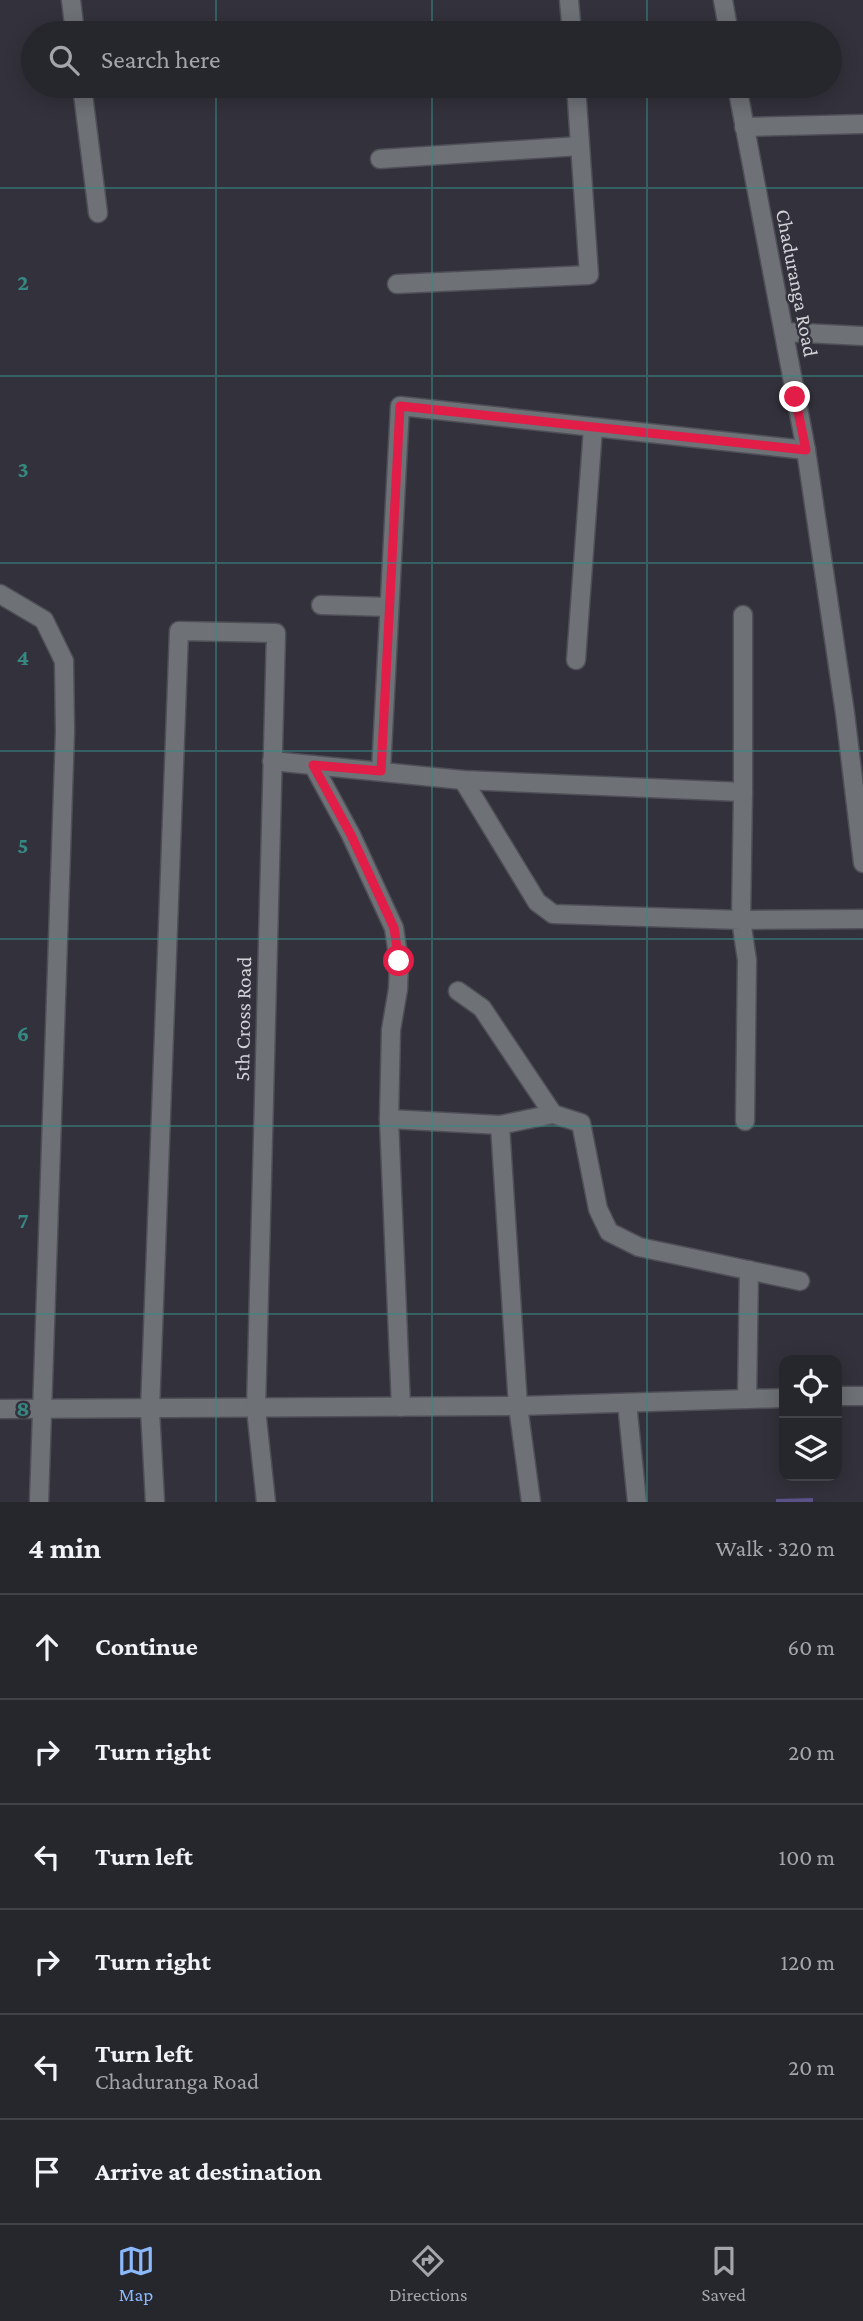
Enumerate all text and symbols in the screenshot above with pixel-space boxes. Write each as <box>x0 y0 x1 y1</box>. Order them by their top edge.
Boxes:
search box <box>21 21 842 98</box>
icon: search <box>45 41 83 79</box>
text: Search here <box>101 45 220 74</box>
street label: Chaduranga Road <box>771 207 823 359</box>
text: 2 <box>17 269 29 295</box>
route end <box>779 381 810 412</box>
text: 3 <box>17 456 29 482</box>
text: 4 <box>17 644 29 670</box>
text: 5 <box>17 832 29 858</box>
route start <box>383 945 414 976</box>
street label: 5th Cross Road <box>230 956 256 1082</box>
text: 6 <box>17 1020 29 1046</box>
text: 7 <box>17 1207 29 1233</box>
map controls <box>779 1355 842 1481</box>
button: locate <box>779 1355 842 1418</box>
text: 8 <box>16 1395 30 1421</box>
button: layers <box>779 1418 842 1481</box>
text: 4 min <box>28 1531 101 1564</box>
text: Walk · 320 m <box>716 1535 835 1561</box>
icon: ahead <box>28 1628 66 1666</box>
text: Continue <box>95 1632 198 1661</box>
text: 60 m <box>788 1634 835 1660</box>
icon: right <box>28 1733 66 1771</box>
text: Turn right <box>95 1737 211 1766</box>
text: 20 m <box>788 1739 835 1765</box>
icon: left <box>28 1838 66 1876</box>
text: Turn left <box>95 1842 193 1871</box>
text: 100 m <box>779 1844 835 1870</box>
icon: right <box>28 1943 66 1981</box>
text: Turn right <box>95 1947 211 1976</box>
text: 120 m <box>781 1949 835 1975</box>
text: Turn left <box>95 2039 193 2068</box>
icon: left <box>28 2048 66 2086</box>
text: 20 m <box>788 2054 835 2080</box>
text: Chaduranga Road <box>95 2068 259 2094</box>
icon: arrive <box>28 2153 66 2191</box>
text: Arrive at destination <box>95 2157 322 2186</box>
tab: Map <box>117 2242 155 2305</box>
tab: Directions <box>389 2242 468 2305</box>
tab: Saved <box>701 2242 746 2305</box>

